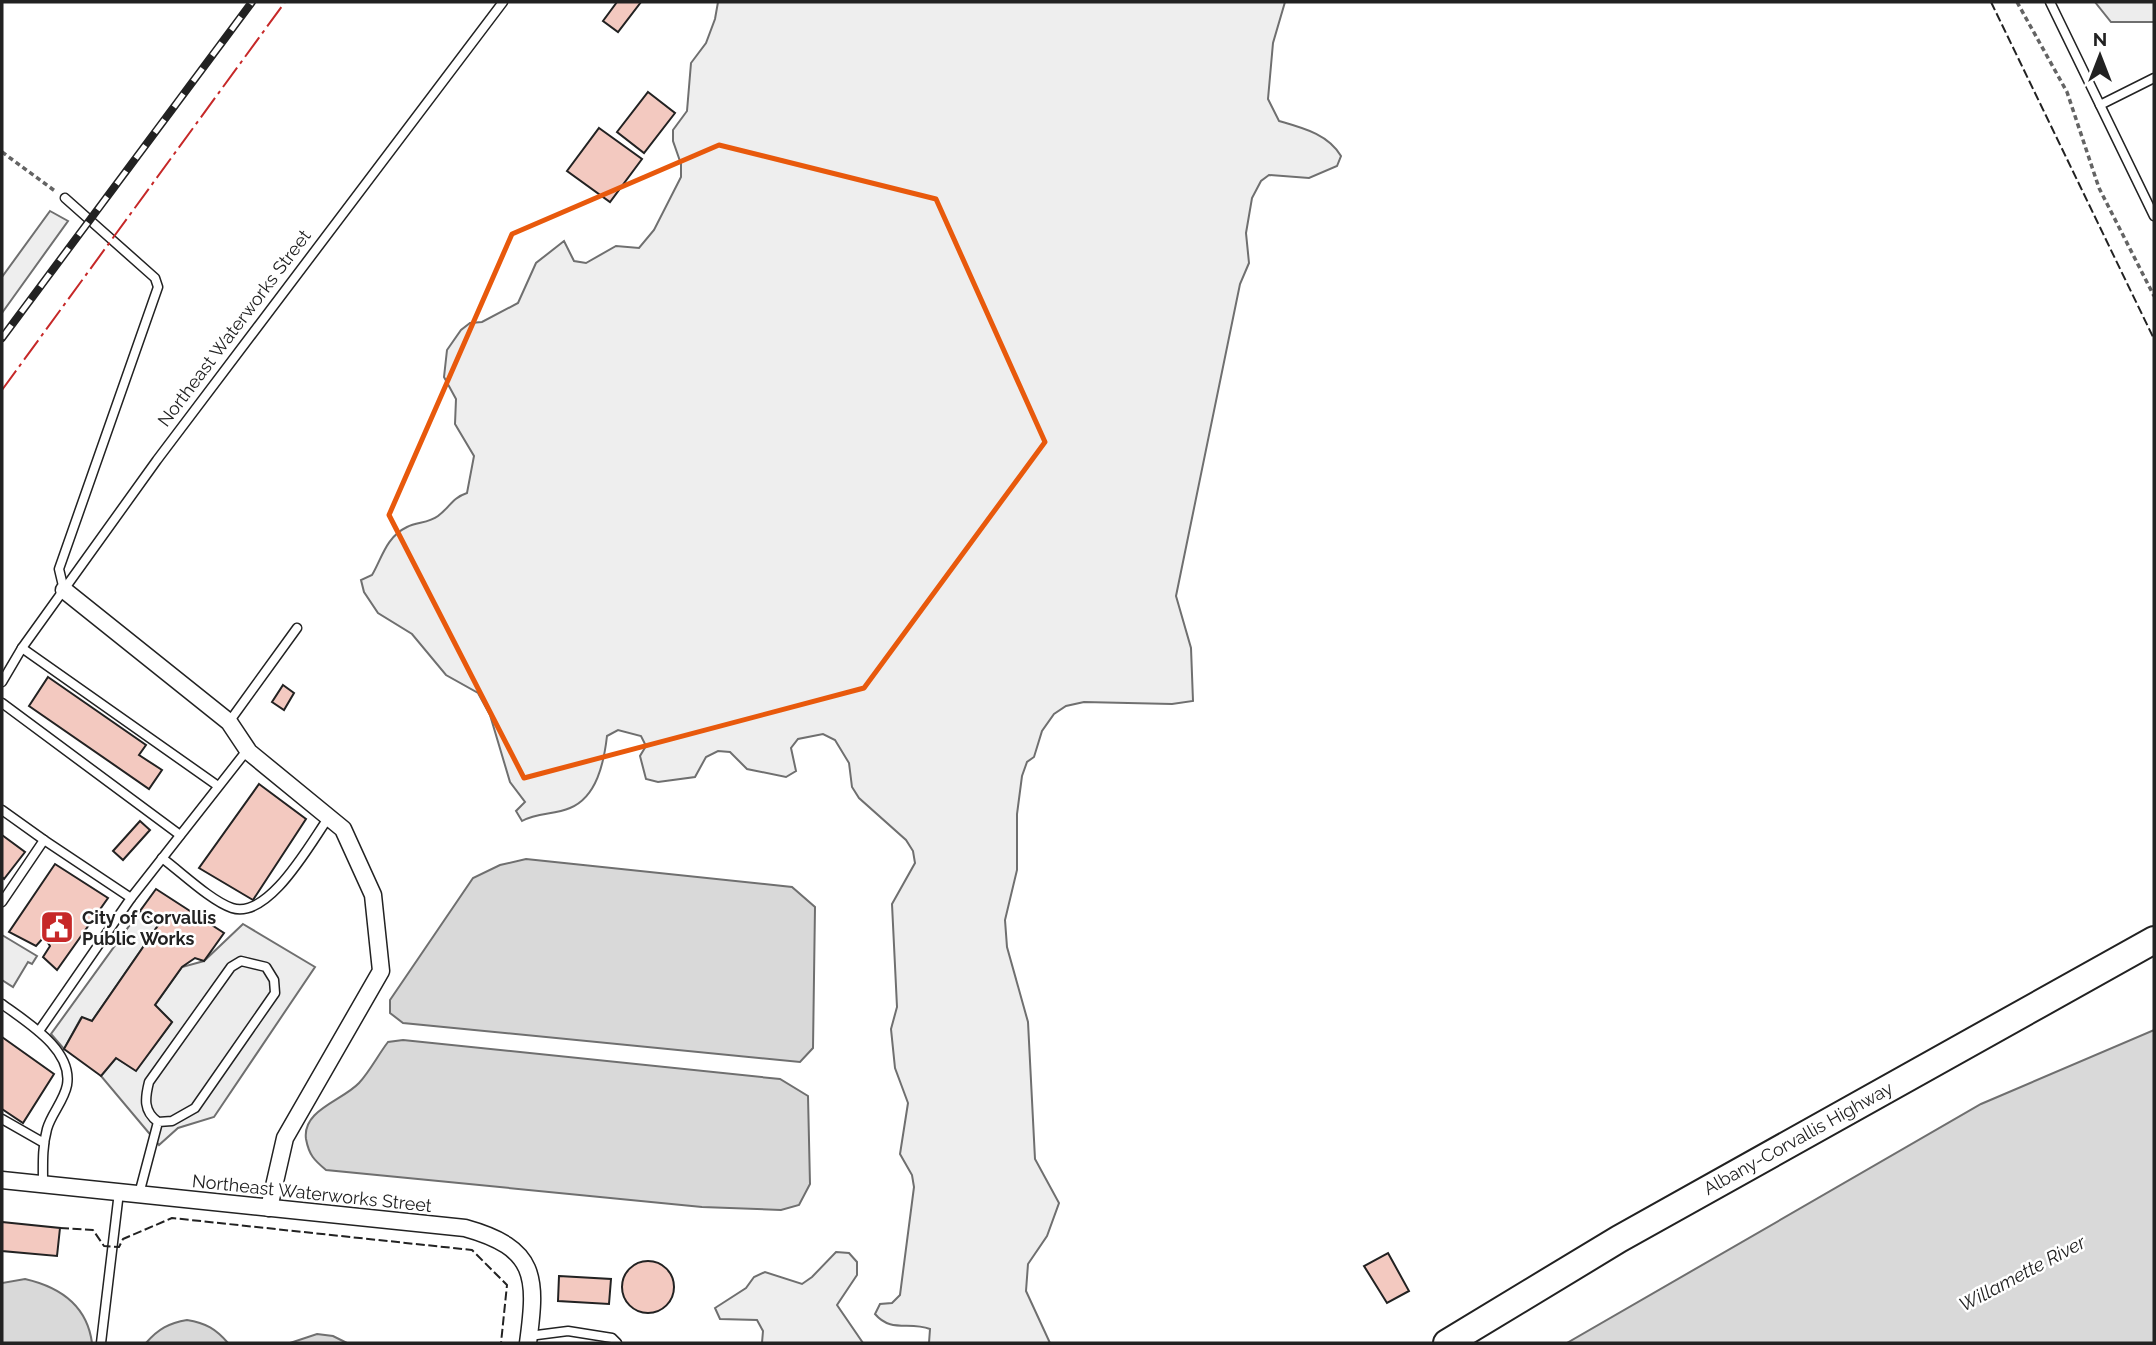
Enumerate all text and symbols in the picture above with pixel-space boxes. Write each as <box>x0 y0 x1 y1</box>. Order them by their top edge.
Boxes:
north arrow <box>2065 21 2135 91</box>
text: N <box>2093 28 2107 50</box>
street label: Northeast Waterworks Street <box>153 226 315 430</box>
place label: City of Corvallis Public Works <box>82 907 216 949</box>
public building icon: City of Corvallis Public Works <box>38 908 76 946</box>
street label: Albany-Corvallis Highway <box>1700 1077 1897 1199</box>
street label: Northeast Waterworks Street <box>191 1170 433 1216</box>
water label: Willamette River <box>1955 1230 2090 1316</box>

